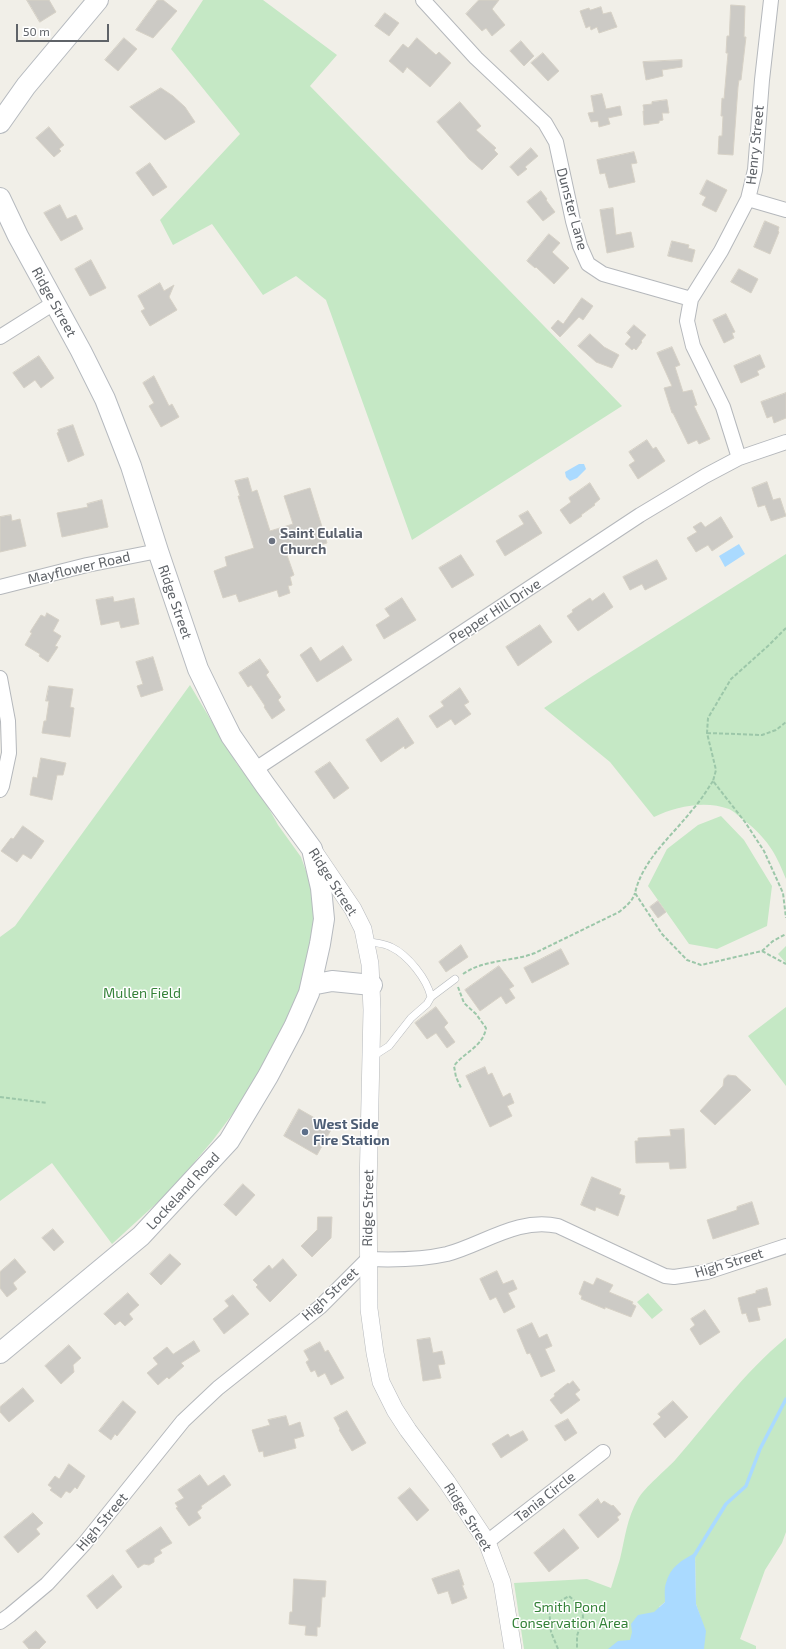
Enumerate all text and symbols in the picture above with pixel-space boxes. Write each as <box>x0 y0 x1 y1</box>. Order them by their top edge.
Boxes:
scale bar <box>18 16 111 42</box>
text: 50 m <box>23 24 50 38</box>
street label: Henry Street <box>742 104 768 186</box>
street label: Dunster Lane <box>553 166 591 252</box>
street label: Ridge Street <box>28 264 80 340</box>
place label: Saint Eulalia Church <box>280 525 363 558</box>
marker: Saint Eulalia Church <box>267 536 277 546</box>
street label: Mayflower Road <box>26 548 132 588</box>
street label: Ridge Street <box>154 563 196 641</box>
street label: Pepper Hill Drive <box>446 575 544 647</box>
street label: Ridge Street <box>305 845 361 919</box>
park label: Mullen Field <box>103 985 181 1001</box>
place label: West Side Fire Station <box>313 1116 390 1148</box>
marker: West Side Fire Station <box>300 1127 310 1137</box>
street label: Lockeland Road <box>143 1149 223 1233</box>
street label: Ridge Street <box>359 1169 377 1247</box>
street label: High Street <box>693 1245 765 1281</box>
street label: High Street <box>298 1264 362 1324</box>
street label: Tania Circle <box>511 1468 579 1526</box>
street label: Ridge Street <box>440 1480 496 1554</box>
street label: High Street <box>73 1489 131 1555</box>
park label: Smith Pond Conservation Area <box>512 1599 628 1632</box>

